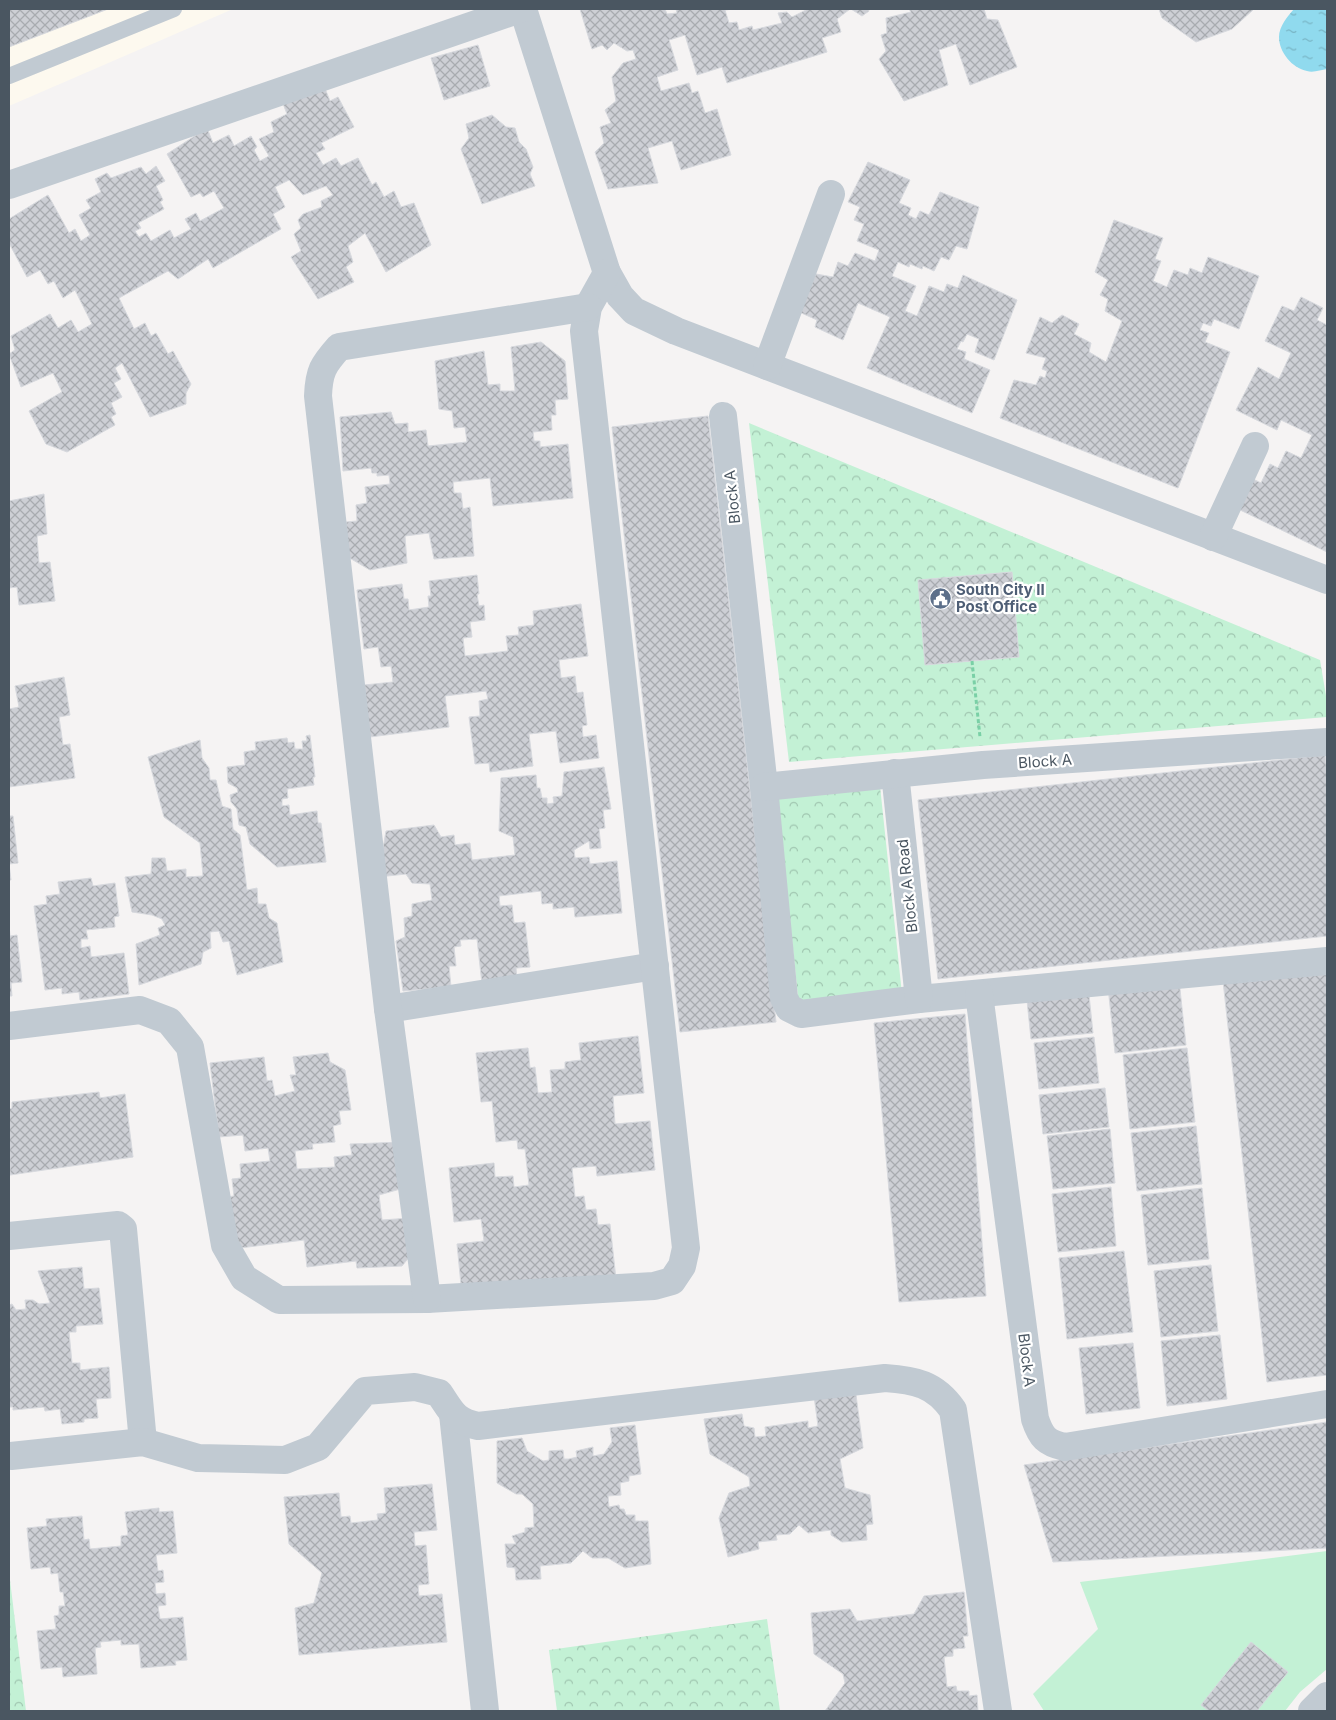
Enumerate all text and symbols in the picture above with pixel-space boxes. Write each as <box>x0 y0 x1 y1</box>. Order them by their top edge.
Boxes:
street label: Block A <box>720 469 744 525</box>
place label: South City II Post Office <box>956 580 1045 616</box>
public building icon: South City II Post Office <box>928 586 952 610</box>
street label: Block A <box>1017 750 1073 772</box>
street label: Block A Road <box>893 838 921 934</box>
street label: Block A <box>1014 1332 1040 1388</box>

